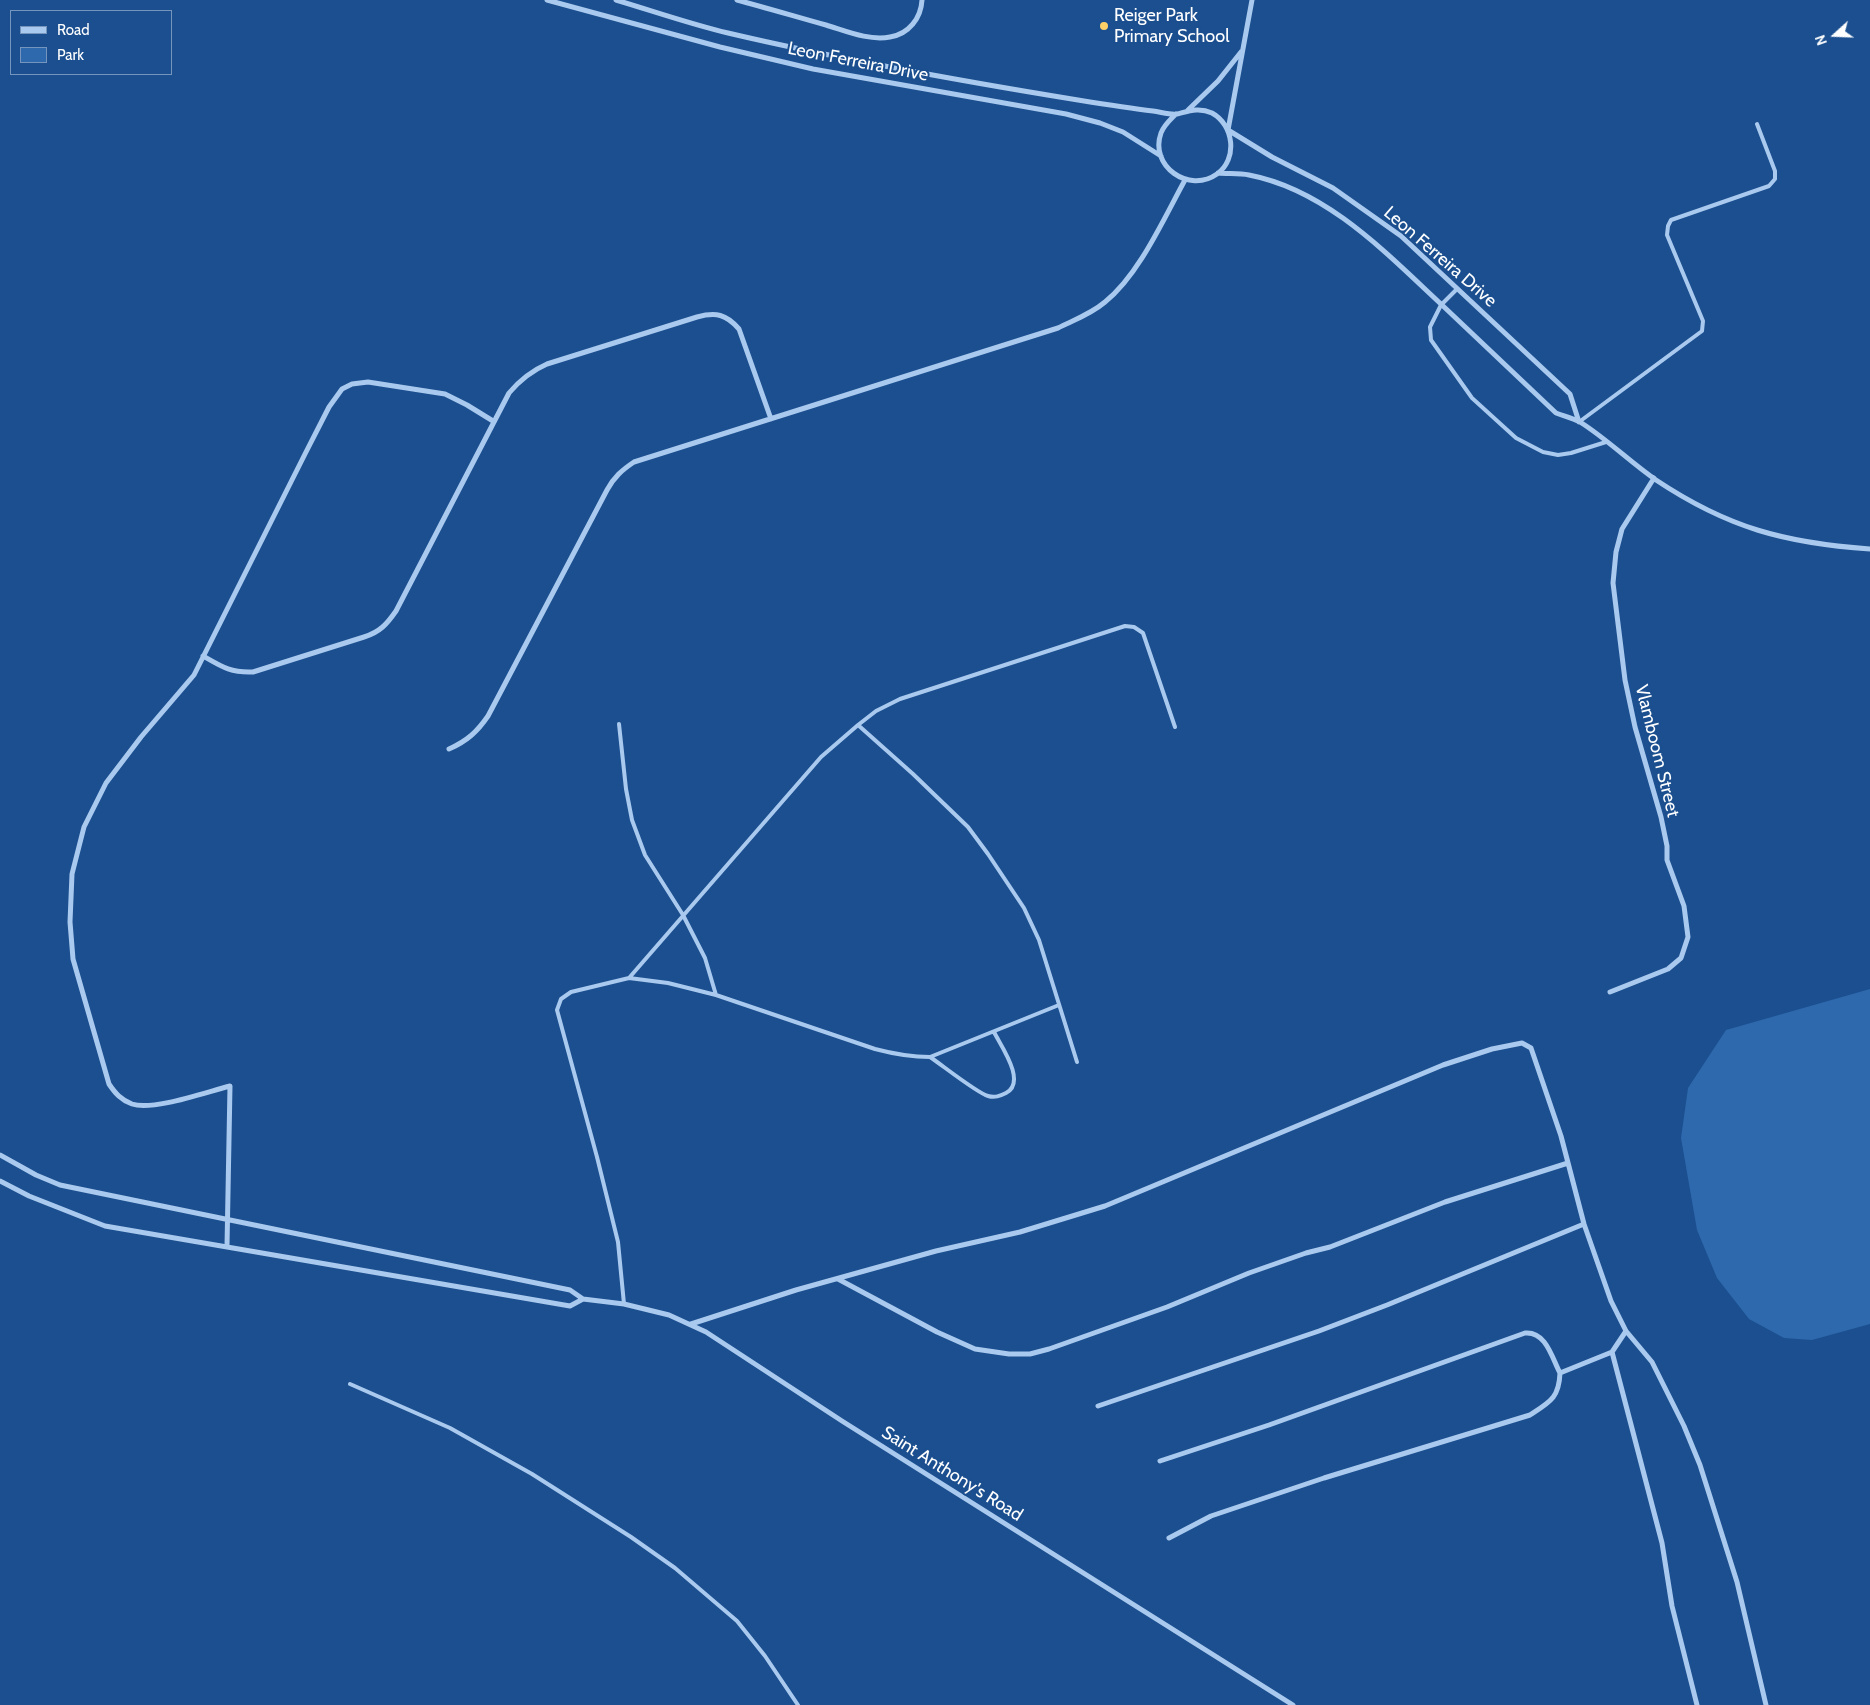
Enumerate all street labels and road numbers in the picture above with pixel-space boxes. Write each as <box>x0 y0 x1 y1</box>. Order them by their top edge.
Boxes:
street label: Leon Ferreira Drive <box>786 38 930 86</box>
street label: Leon Ferreira Drive <box>1379 202 1501 312</box>
street label: Vlamboom Street <box>1630 683 1684 819</box>
street label: Saint Anthony's Road <box>878 1422 1026 1526</box>

